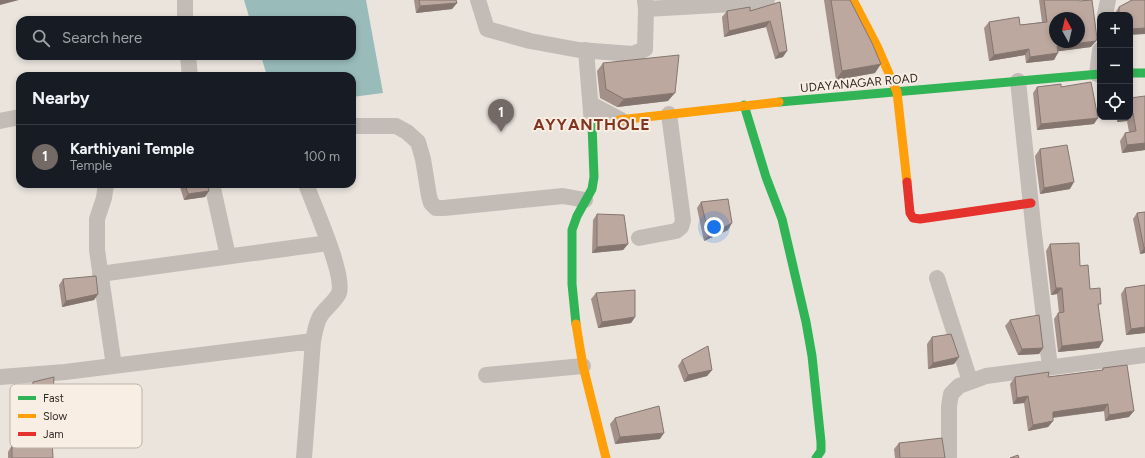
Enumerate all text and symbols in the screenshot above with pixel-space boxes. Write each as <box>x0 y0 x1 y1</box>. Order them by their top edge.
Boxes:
north arrow <box>1049 12 1085 48</box>
map controls <box>1097 12 1133 120</box>
button: + <box>1097 12 1133 48</box>
search box <box>16 16 356 60</box>
icon: search <box>30 27 52 49</box>
text: Search here <box>62 29 142 47</box>
button: − <box>1097 48 1133 84</box>
street label: UDAYANAGAR ROAD <box>800 71 918 95</box>
button: locate <box>1097 84 1133 120</box>
text: Nearby <box>32 88 90 108</box>
pin: 1 <box>488 99 514 132</box>
district label: AYYANTHOLE <box>533 115 651 134</box>
text: Karthiyani Temple <box>70 140 194 158</box>
text: 1 <box>42 149 48 164</box>
text: 100 m <box>304 149 340 164</box>
text: Temple <box>70 158 112 173</box>
your location <box>704 217 724 237</box>
legend <box>10 384 142 448</box>
text: Fast <box>43 392 64 405</box>
text: Slow <box>43 410 67 423</box>
text: Jam <box>43 428 64 441</box>

